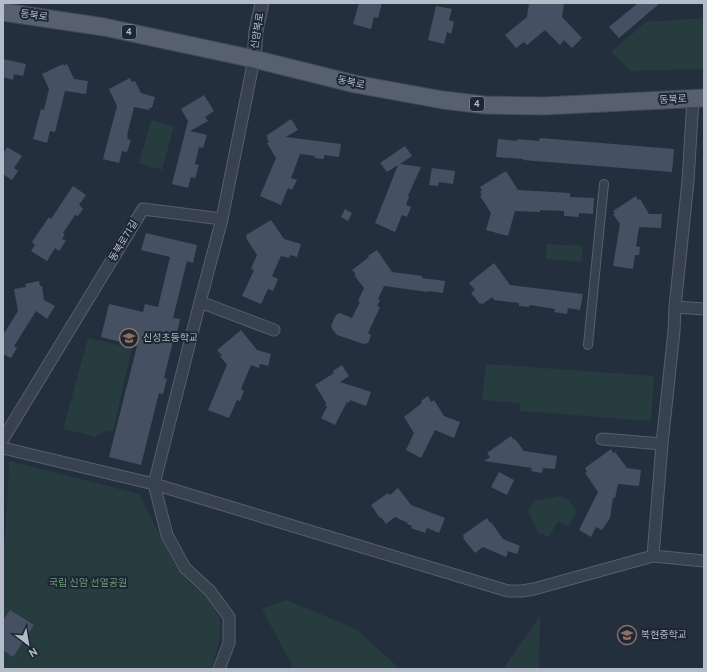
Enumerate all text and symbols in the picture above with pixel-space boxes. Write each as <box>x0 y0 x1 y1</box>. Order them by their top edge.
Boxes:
street label: 동북로 <box>19 8 49 24</box>
street label: 신암북로 <box>249 12 267 50</box>
road number: 4 <box>122 25 136 39</box>
street label: 동북로 <box>336 74 366 92</box>
street label: 동북로 <box>659 93 687 107</box>
road number: 4 <box>470 97 484 111</box>
street label: 동북로71길 <box>107 218 141 264</box>
school or university icon: 신성초등학교 <box>118 327 140 349</box>
place label: 신성초등학교 <box>143 332 198 345</box>
park label: 국립 신암 선열공원 <box>49 577 127 590</box>
north arrow <box>8 624 48 664</box>
school or university icon: 복현중학교 <box>616 624 638 646</box>
place label: 복현중학교 <box>641 629 687 642</box>
text: N <box>26 644 40 660</box>

